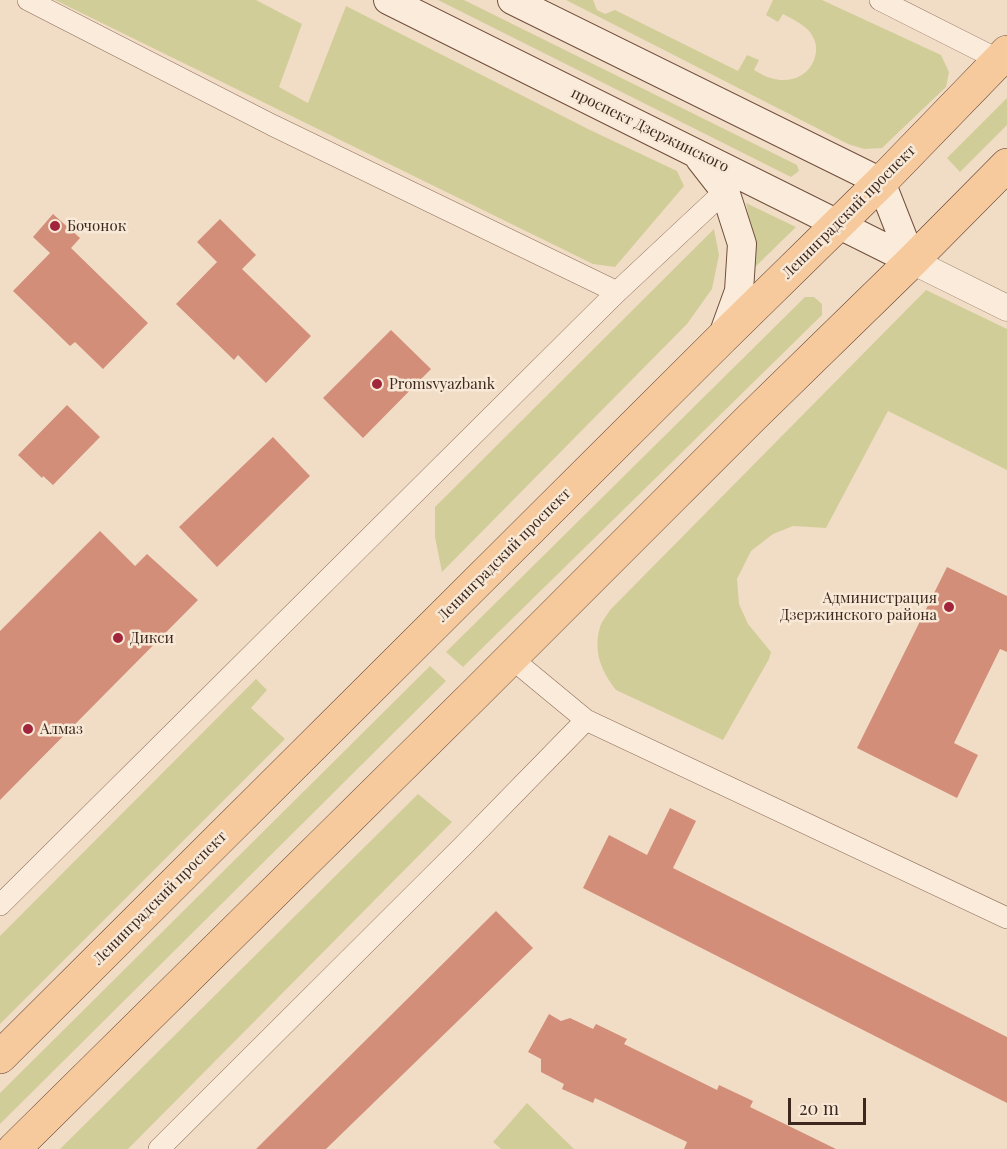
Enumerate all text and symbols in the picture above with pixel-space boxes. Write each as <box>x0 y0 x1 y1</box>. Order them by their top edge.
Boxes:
street label: проспект Дзержинского <box>568 84 732 176</box>
street label: Ленинградский проспект <box>778 141 920 283</box>
place label: Бочонок <box>67 217 126 235</box>
marker: Бочонок <box>48 219 62 233</box>
place label: Promsvyazbank <box>389 375 495 393</box>
marker: Promsvyazbank <box>370 377 384 391</box>
street label: Ленинградский проспект <box>433 484 575 626</box>
place label: Администрация Дзержинского района <box>780 589 937 624</box>
marker: Администрация Дзержинского района <box>942 600 956 614</box>
place label: Дикси <box>130 629 174 647</box>
marker: Дикси <box>111 631 125 645</box>
place label: Алмаз <box>40 720 83 738</box>
marker: Алмаз <box>21 722 35 736</box>
street label: Ленинградский проспект <box>89 827 231 969</box>
scale bar <box>791 1086 869 1124</box>
text: 20 m <box>799 1096 839 1120</box>

